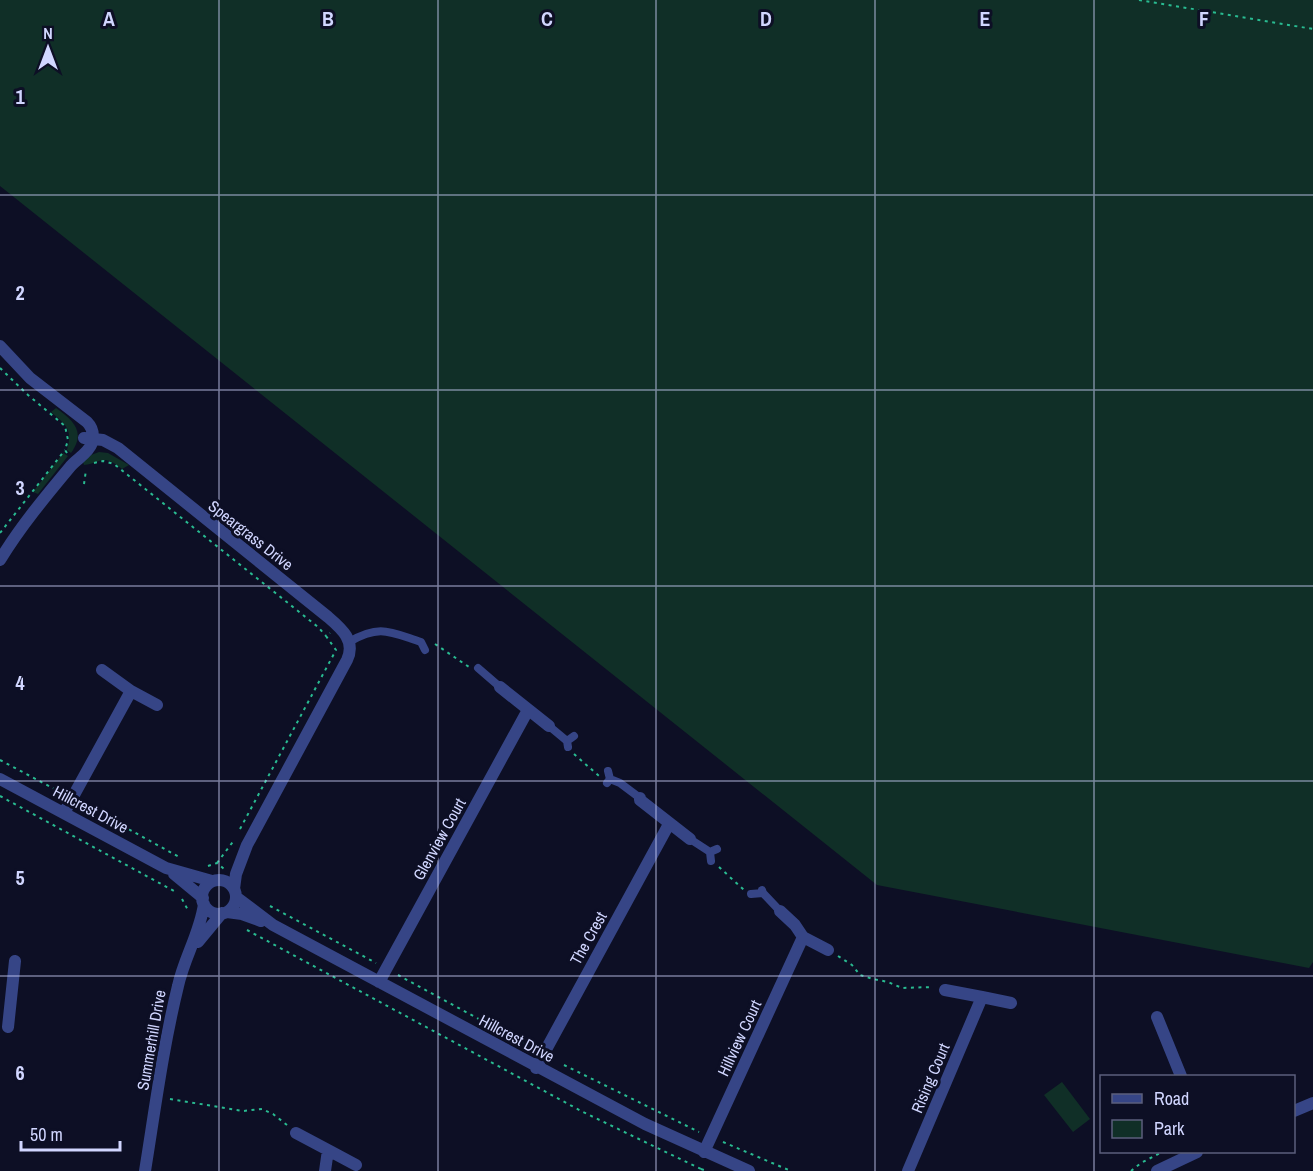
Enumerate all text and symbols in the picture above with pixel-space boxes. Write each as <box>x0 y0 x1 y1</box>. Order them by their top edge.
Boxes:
text: A <box>103 5 115 32</box>
text: B <box>322 5 334 32</box>
text: C <box>541 5 553 32</box>
text: D <box>760 5 772 32</box>
text: E <box>980 5 991 32</box>
text: F <box>1199 5 1209 32</box>
north arrow <box>18 18 78 78</box>
text: N <box>43 22 53 44</box>
text: 1 <box>15 83 25 110</box>
text: 2 <box>15 279 25 306</box>
text: 3 <box>15 474 25 501</box>
street label: Speargrass Drive <box>204 495 298 575</box>
text: 4 <box>15 669 25 696</box>
street label: Hillcrest Drive <box>49 780 133 838</box>
street label: Glenview Court <box>407 794 471 884</box>
text: 5 <box>15 864 25 891</box>
street label: The Crest <box>564 907 612 969</box>
street label: Summerhill Drive <box>131 988 171 1092</box>
street label: Hillview Court <box>712 996 766 1080</box>
street label: Hillcrest Drive <box>475 1009 559 1067</box>
street label: Rising Court <box>905 1039 955 1116</box>
text: 6 <box>15 1059 25 1086</box>
legend <box>1100 1075 1295 1153</box>
text: Road <box>1154 1086 1189 1111</box>
scale bar <box>21 1114 120 1152</box>
text: Park <box>1154 1116 1185 1141</box>
text: 50 m <box>30 1122 63 1147</box>

